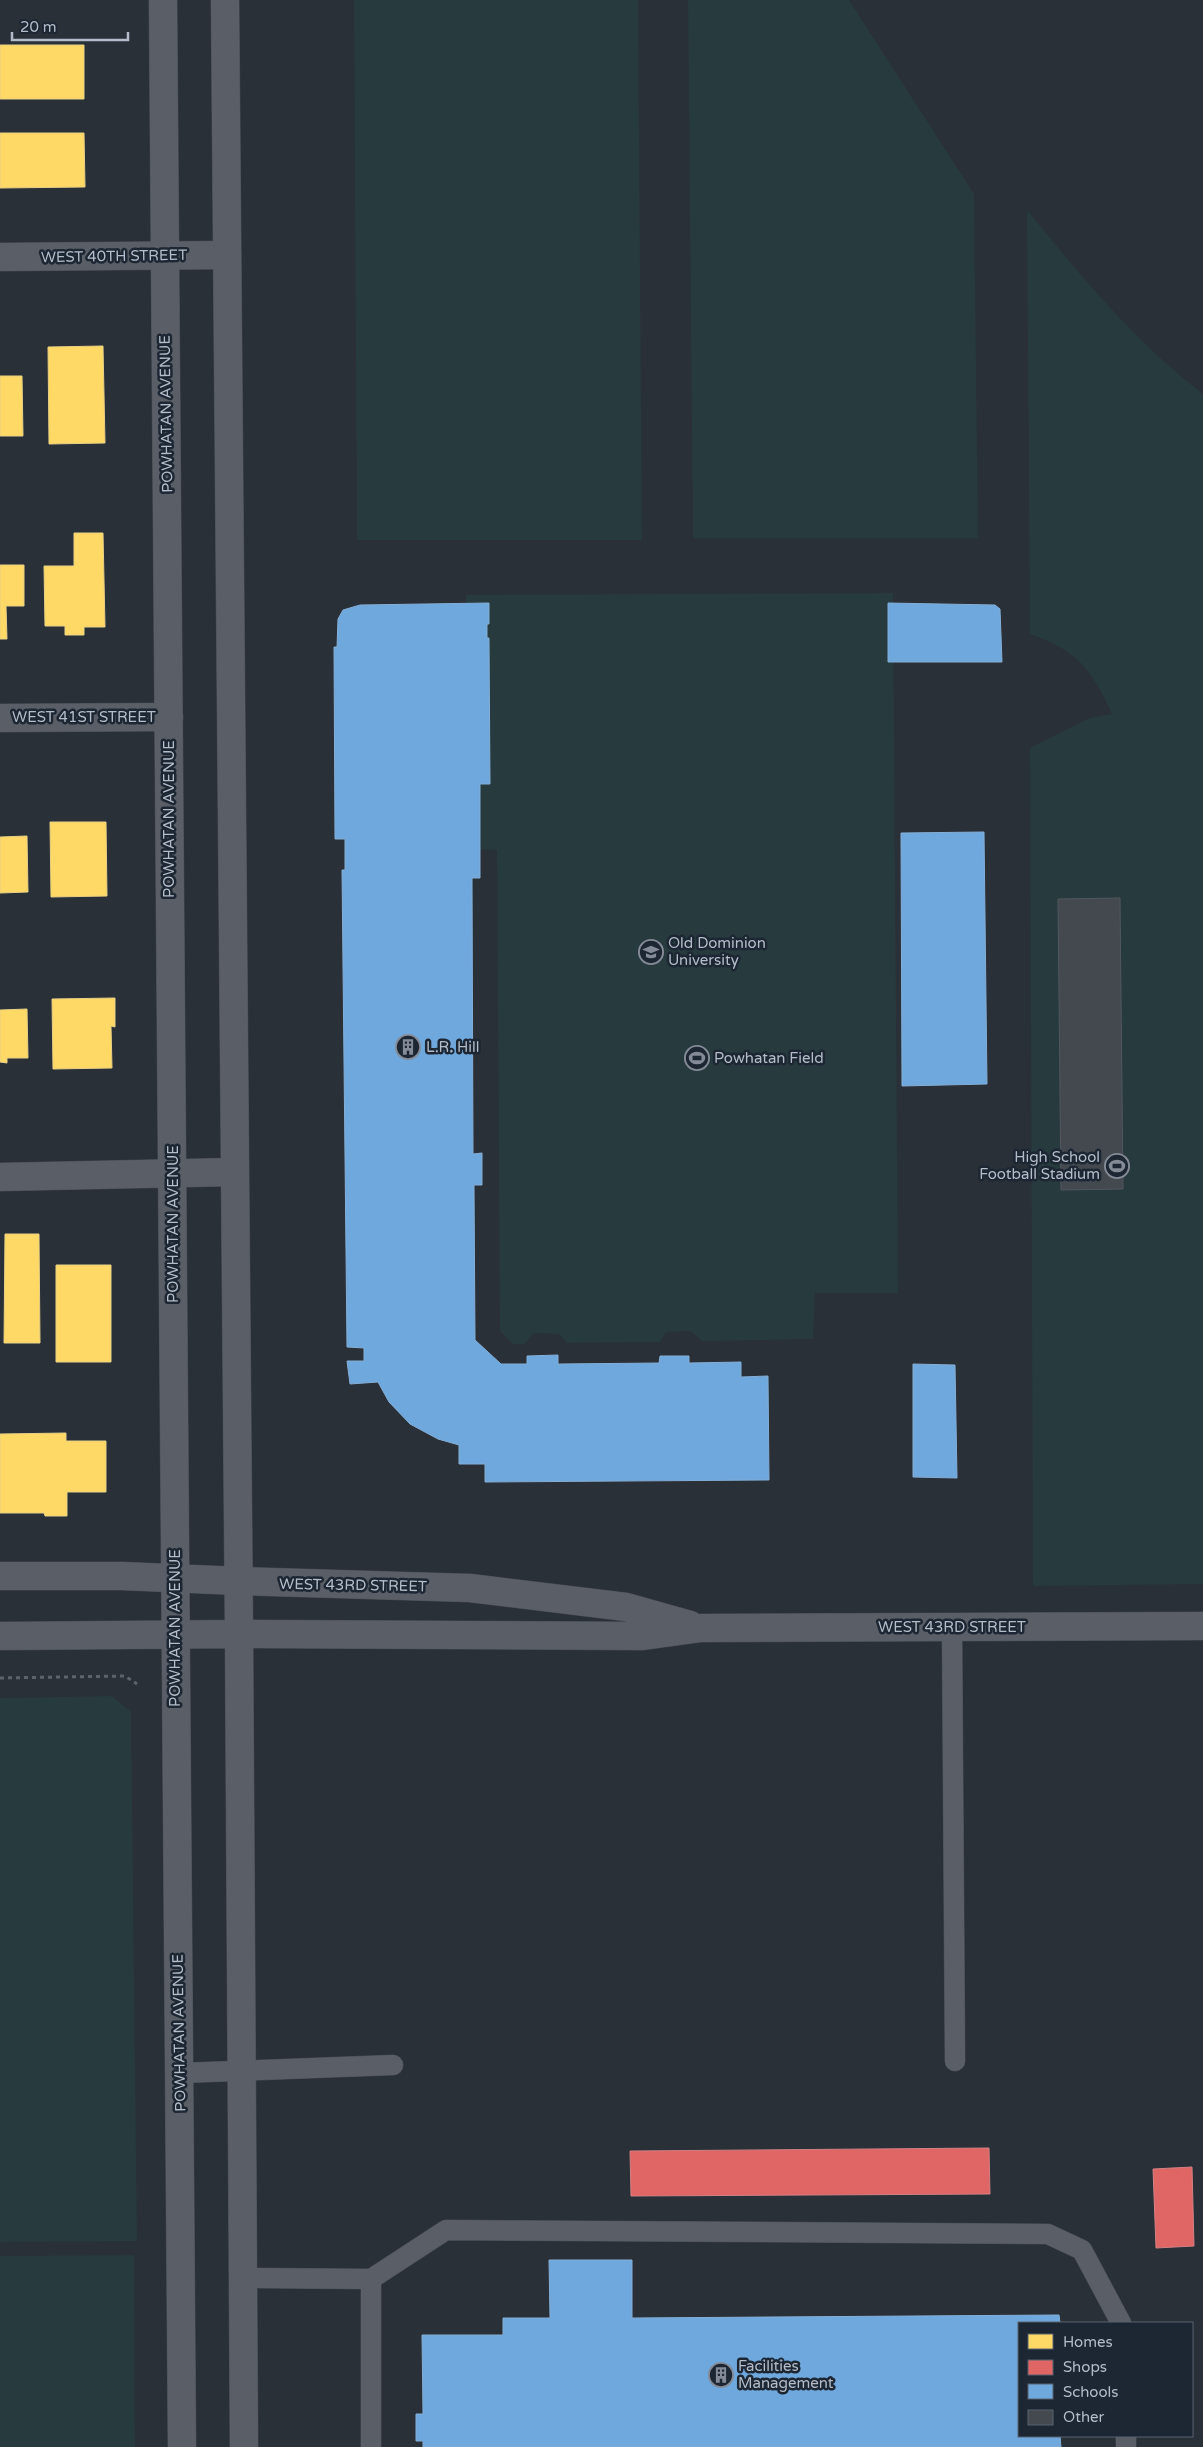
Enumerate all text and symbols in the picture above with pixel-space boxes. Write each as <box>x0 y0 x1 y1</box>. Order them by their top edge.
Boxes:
scale bar <box>12 10 129 42</box>
text: 20 m <box>20 18 57 36</box>
street label: WEST 40TH STREET <box>41 246 187 266</box>
street label: POWHATAN AVENUE <box>156 335 176 493</box>
street label: WEST 41ST STREET <box>12 708 156 726</box>
street label: POWHATAN AVENUE <box>160 740 178 898</box>
place label: Old Dominion University <box>668 934 766 969</box>
school or university icon: Old Dominion University <box>638 939 664 965</box>
building icon: L.R. Hill <box>395 1034 421 1060</box>
place label: L.R. Hill <box>426 1038 479 1056</box>
sports icon: Powhatan Field <box>684 1045 710 1071</box>
place label: Powhatan Field <box>714 1049 824 1067</box>
street label: POWHATAN AVENUE <box>164 1145 182 1303</box>
place label: High School Football Stadium <box>979 1148 1100 1183</box>
sports icon: High School Football Stadium <box>1104 1153 1130 1179</box>
street label: POWHATAN AVENUE <box>166 1549 184 1707</box>
street label: WEST 43RD STREET <box>279 1575 427 1595</box>
street label: WEST 43RD STREET <box>878 1618 1026 1636</box>
street label: POWHATAN AVENUE <box>169 1954 189 2112</box>
legend <box>1018 2322 1193 2437</box>
text: Homes <box>1063 2333 1113 2351</box>
place label: Facilities Management <box>738 2357 834 2392</box>
text: Shops <box>1063 2358 1107 2376</box>
building icon: Facilities Management <box>708 2362 734 2388</box>
text: Schools <box>1063 2383 1119 2401</box>
text: Other <box>1063 2408 1105 2426</box>

